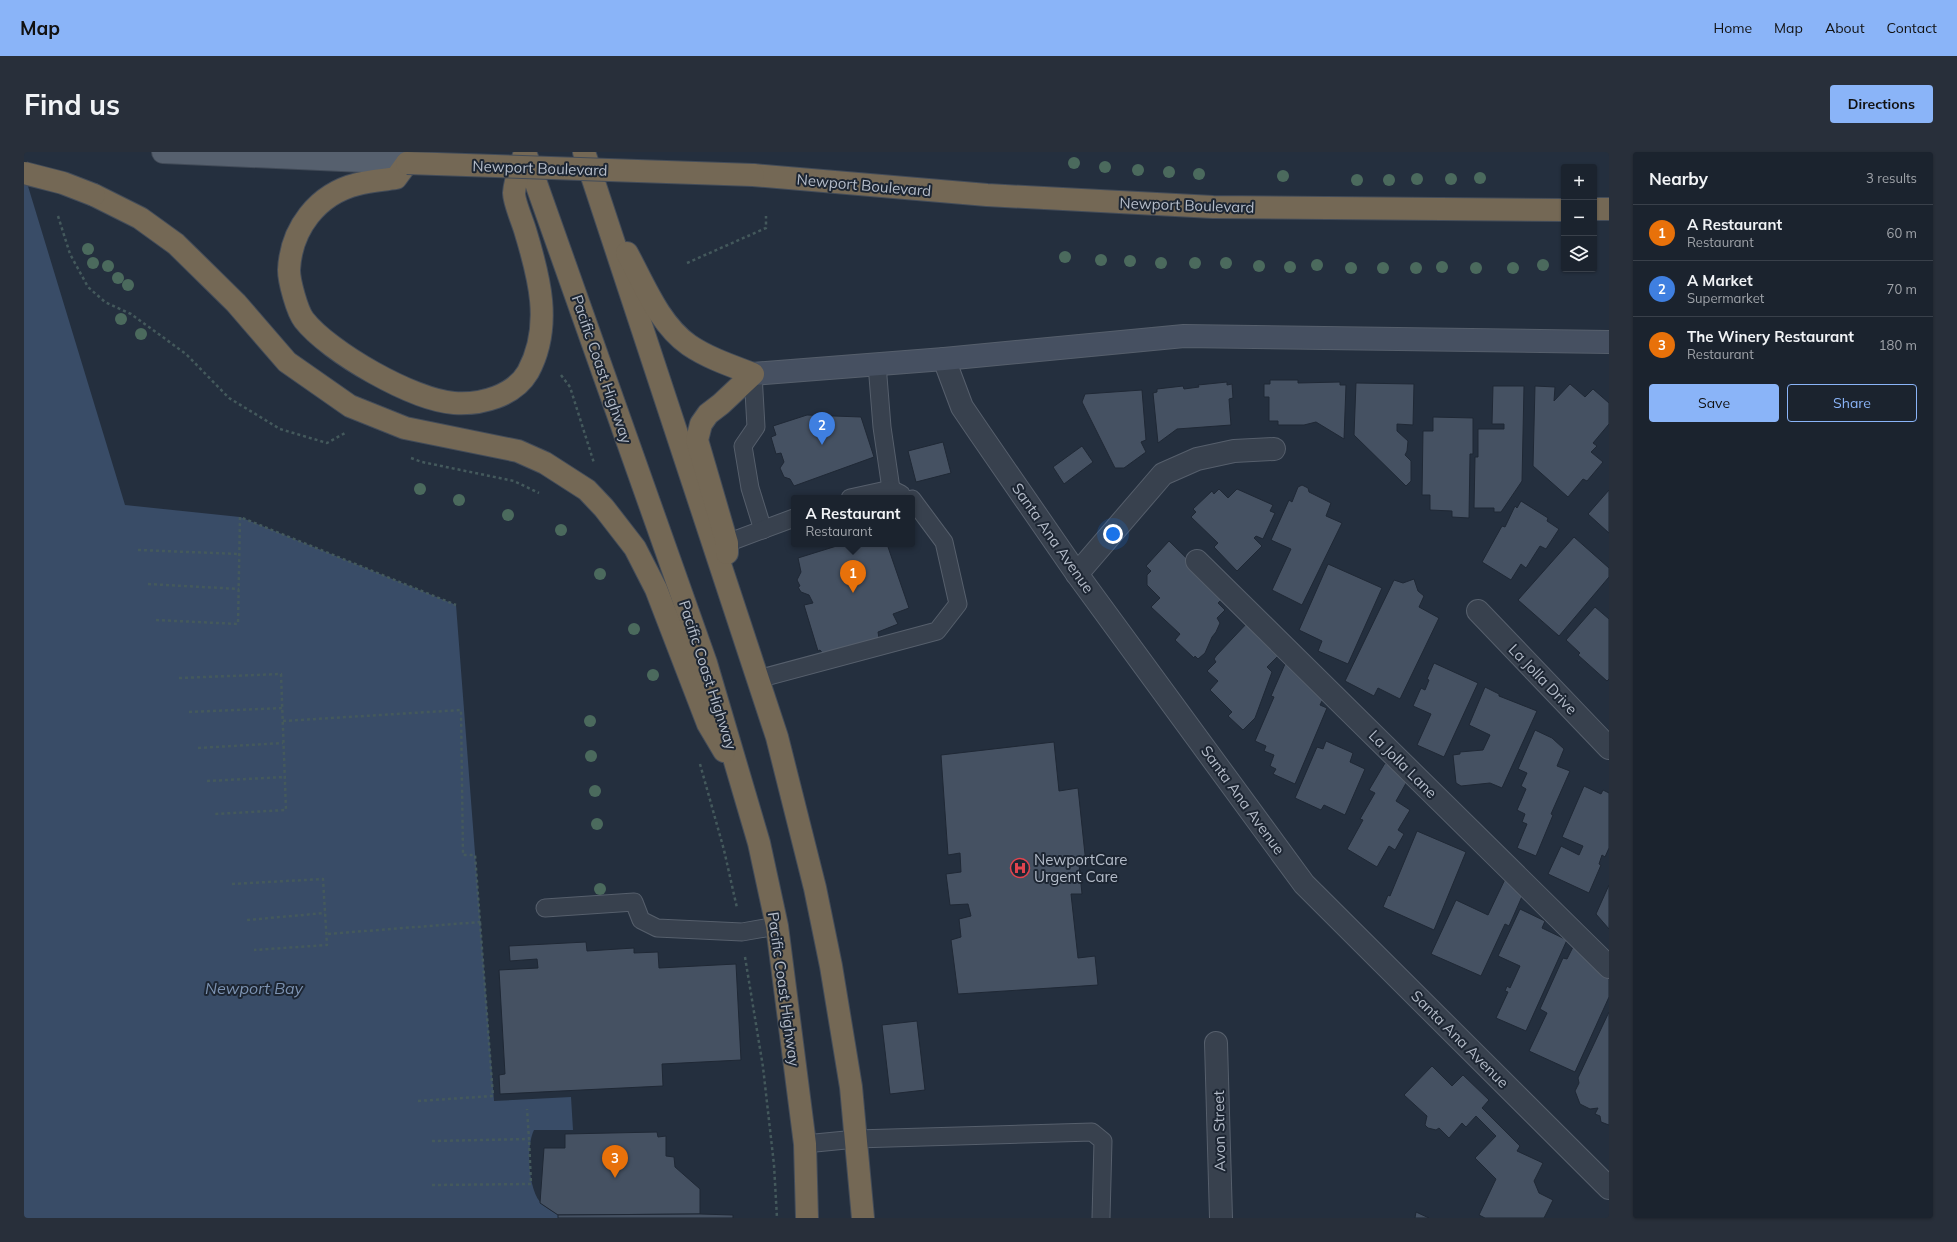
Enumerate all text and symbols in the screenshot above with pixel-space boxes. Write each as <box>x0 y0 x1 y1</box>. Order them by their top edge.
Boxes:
text: Map <box>20 16 60 40</box>
text: Home <box>1713 19 1752 37</box>
text: Map <box>1774 19 1803 37</box>
text: About <box>1825 19 1865 37</box>
text: Contact <box>1887 19 1937 37</box>
button: Directions <box>1830 85 1933 123</box>
text: Find us <box>24 87 120 122</box>
street label: Newport Boulevard <box>472 156 608 180</box>
map controls <box>1561 164 1597 272</box>
button: + <box>1561 164 1597 200</box>
text: Nearby <box>1649 168 1708 189</box>
street label: Newport Boulevard <box>796 170 932 200</box>
text: 3 results <box>1866 170 1917 186</box>
street label: Newport Boulevard <box>1119 193 1255 217</box>
button: − <box>1561 200 1597 236</box>
text: A Restaurant <box>1687 215 1782 234</box>
text: 1 <box>1658 225 1666 241</box>
text: 60 m <box>1887 225 1917 241</box>
text: Restaurant <box>1687 234 1754 250</box>
button: layers <box>1561 236 1597 272</box>
text: A Market <box>1687 271 1753 290</box>
text: 2 <box>1658 281 1666 297</box>
text: 70 m <box>1887 281 1917 297</box>
text: Supermarket <box>1687 290 1764 306</box>
street label: Pacific Coast Highway <box>568 292 636 446</box>
text: The Winery Restaurant <box>1687 327 1854 346</box>
text: 3 <box>1658 337 1666 353</box>
text: 180 m <box>1879 337 1917 353</box>
text: Restaurant <box>1687 346 1754 362</box>
button: Save <box>1649 384 1779 422</box>
button: Share <box>1787 384 1917 422</box>
pin: 2 <box>809 412 835 445</box>
street label: Santa Ana Avenue <box>1008 479 1098 597</box>
popup <box>791 495 915 547</box>
text: A Restaurant <box>805 504 901 523</box>
text: Restaurant <box>805 523 872 539</box>
your location <box>1103 524 1123 544</box>
pin: 1 <box>840 560 866 593</box>
street label: Pacific Coast Highway <box>675 598 741 752</box>
street label: La Jolla Drive <box>1505 640 1581 718</box>
street label: La Jolla Lane <box>1365 726 1441 802</box>
street label: Santa Ana Avenue <box>1197 742 1289 858</box>
place label: NewportCare Urgent Care <box>1034 850 1127 886</box>
hospital icon: NewportCare Urgent Care <box>1009 857 1031 879</box>
street label: Pacific Coast Highway <box>764 911 804 1067</box>
water label: Newport Bay <box>205 978 304 998</box>
street label: Santa Ana Avenue <box>1407 986 1513 1092</box>
street label: Avon Street <box>1209 1090 1229 1172</box>
pin: 3 <box>602 1145 628 1178</box>

